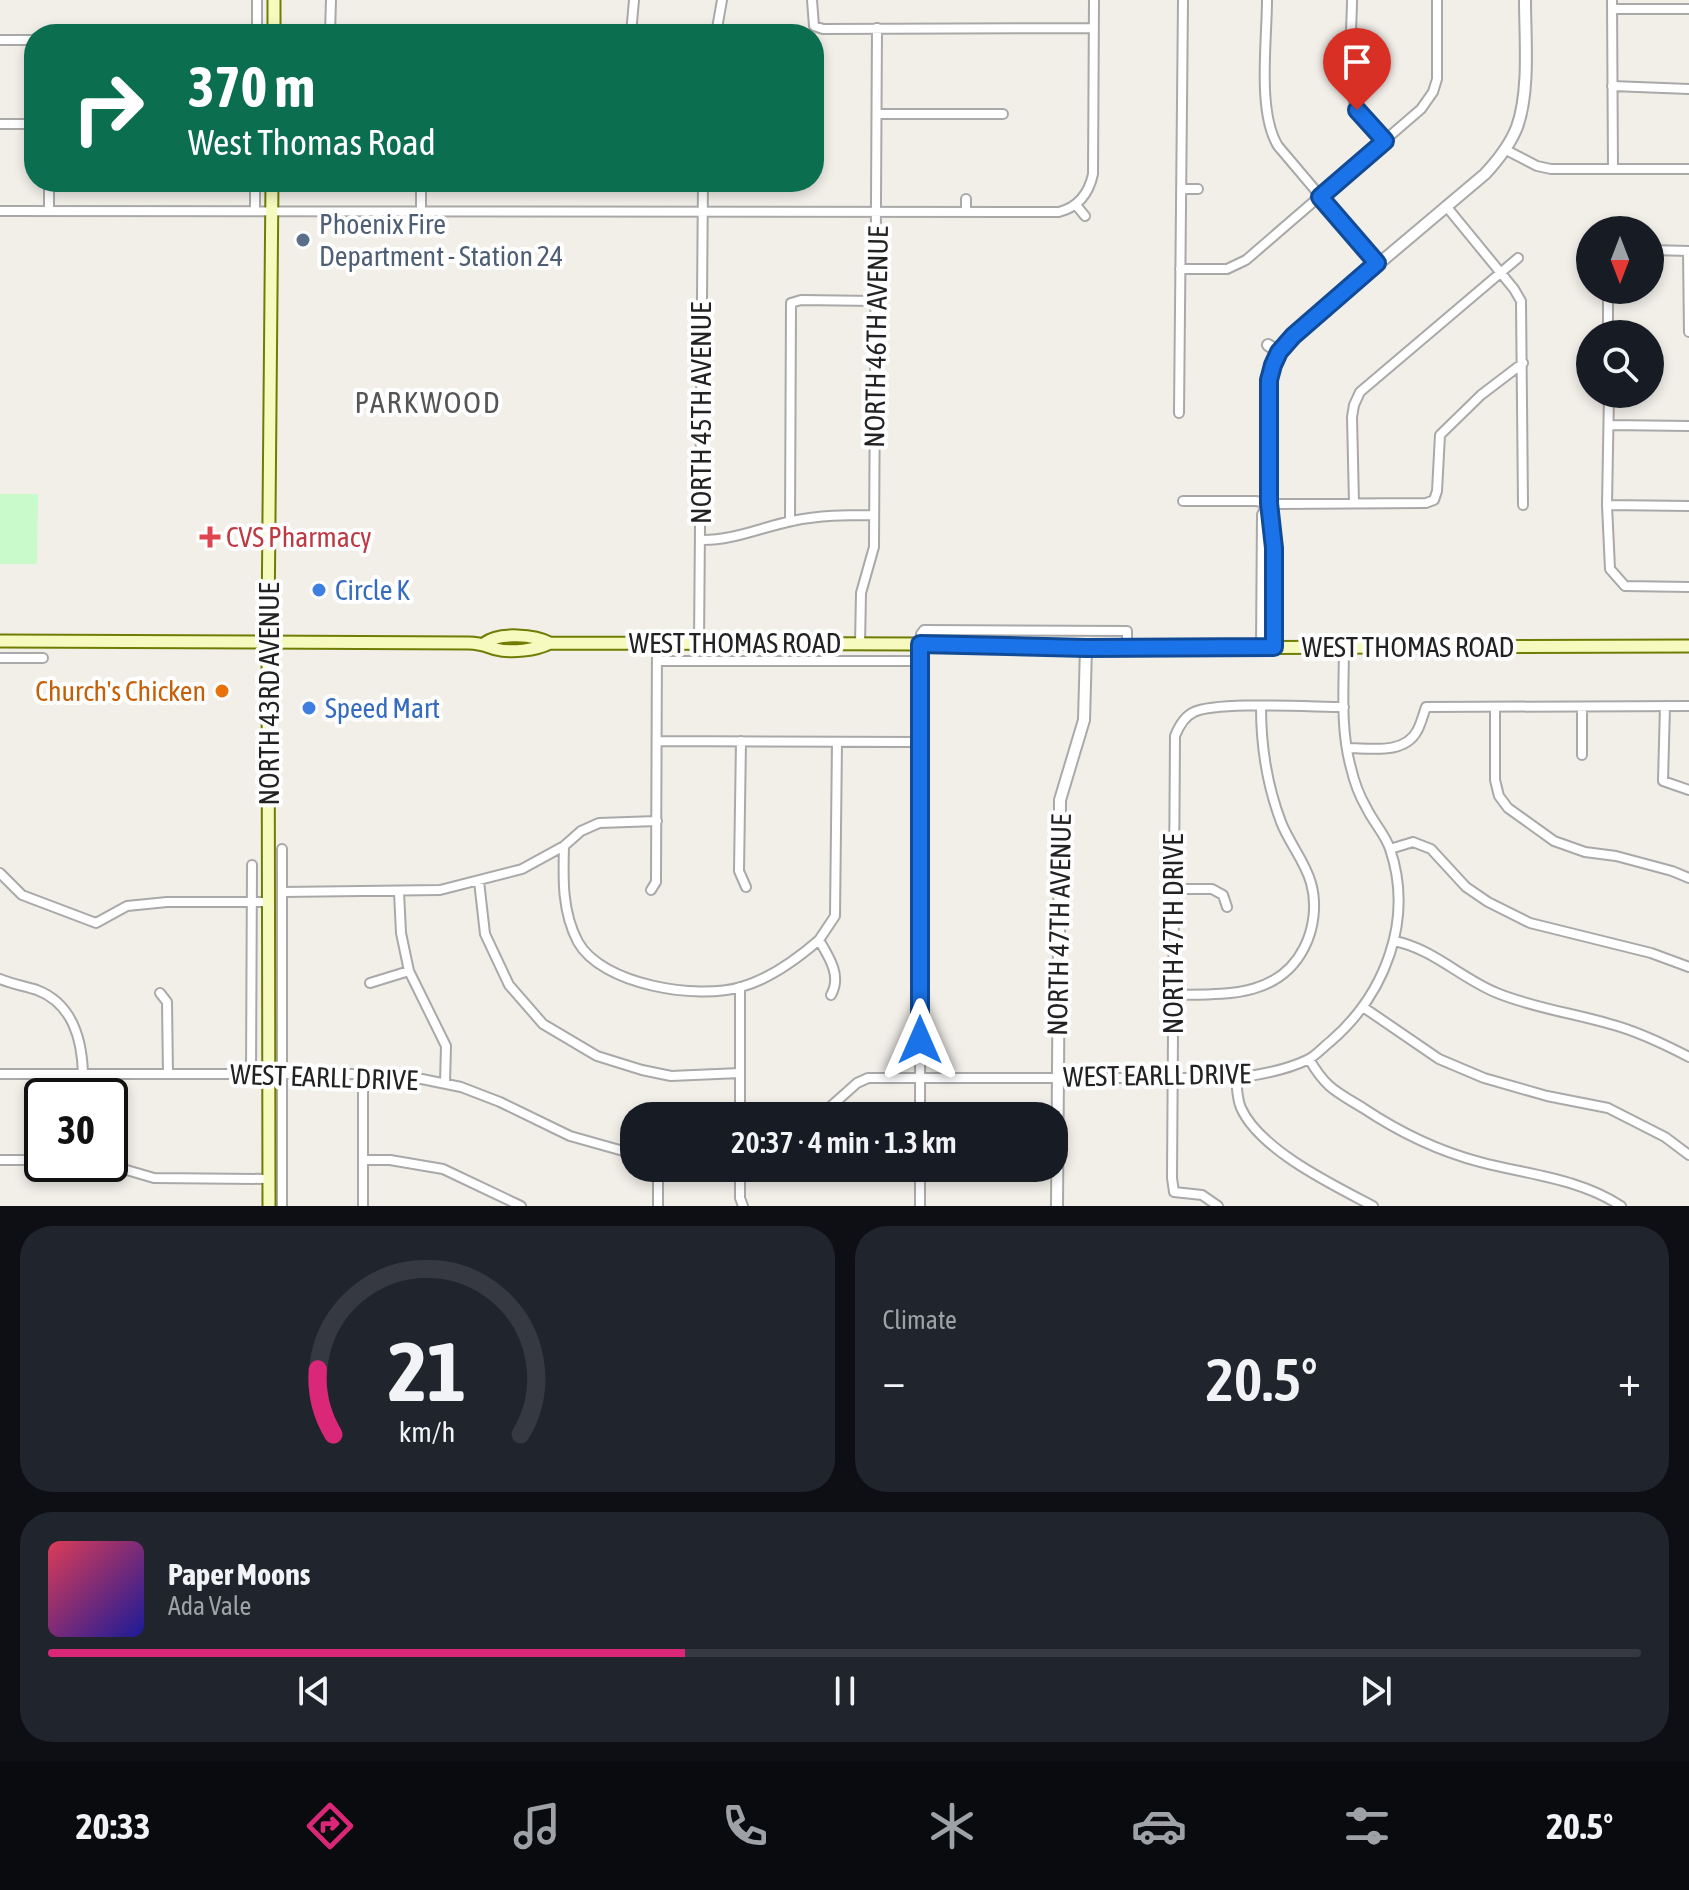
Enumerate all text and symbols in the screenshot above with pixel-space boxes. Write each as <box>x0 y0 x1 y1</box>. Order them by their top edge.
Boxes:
pin <box>1323 28 1391 110</box>
icon: arrive <box>1335 40 1379 84</box>
text: 370 m <box>188 55 315 119</box>
icon: right <box>56 56 160 160</box>
text: West Thomas Road <box>188 121 436 163</box>
place label: Phoenix Fire Department - Station 24 <box>319 208 563 272</box>
north arrow <box>1576 216 1664 304</box>
map controls <box>1576 216 1664 408</box>
street label: NORTH 46TH AVENUE <box>858 226 894 448</box>
marker: Phoenix Fire Department - Station 24 <box>294 231 312 249</box>
street label: NORTH 45TH AVENUE <box>685 302 717 524</box>
button: search <box>1576 320 1664 408</box>
district label: PARKWOOD <box>354 385 502 419</box>
place label: CVS Pharmacy <box>226 521 372 553</box>
marker: CVS Pharmacy <box>201 528 219 546</box>
place label: Circle K <box>335 574 410 606</box>
marker: Circle K <box>310 581 328 599</box>
street label: NORTH 43RD AVENUE <box>253 582 285 805</box>
street label: WEST THOMAS ROAD <box>629 627 841 659</box>
street label: WEST THOMAS ROAD <box>1302 631 1514 663</box>
place label: Church's Chicken <box>35 675 206 707</box>
marker: Church's Chicken <box>213 682 231 700</box>
place label: Speed Mart <box>325 692 440 724</box>
marker: Speed Mart <box>300 699 318 717</box>
street label: NORTH 47TH AVENUE <box>1041 814 1077 1036</box>
street label: NORTH 47TH DRIVE <box>1157 834 1189 1034</box>
position arrow <box>878 998 962 1082</box>
street label: WEST EARLL DRIVE <box>1063 1057 1251 1093</box>
street label: WEST EARLL DRIVE <box>230 1058 418 1096</box>
speed limit sign: 30 <box>24 1078 128 1182</box>
text: 20:37 · 4 min · 1.3 km <box>731 1125 957 1159</box>
text: Climate <box>883 1305 957 1335</box>
text: 21 <box>388 1323 466 1419</box>
text: 20.5° <box>1206 1345 1318 1414</box>
text: − <box>883 1355 905 1405</box>
text: + <box>1618 1355 1641 1405</box>
text: km/h <box>399 1415 456 1448</box>
text: Paper Moons <box>168 1557 310 1591</box>
text: Ada Vale <box>168 1591 251 1621</box>
icon: previous <box>292 1669 336 1713</box>
icon: pause <box>823 1669 867 1713</box>
icon: next <box>1354 1669 1398 1713</box>
icon: directions <box>302 1798 358 1854</box>
icon: music <box>509 1798 565 1854</box>
icon: phone <box>717 1798 773 1854</box>
icon: climate <box>924 1798 980 1854</box>
icon: car <box>1131 1798 1187 1854</box>
icon: filters <box>1339 1798 1395 1854</box>
text: 20:33 <box>76 1805 151 1847</box>
text: 20.5° <box>1546 1805 1613 1847</box>

